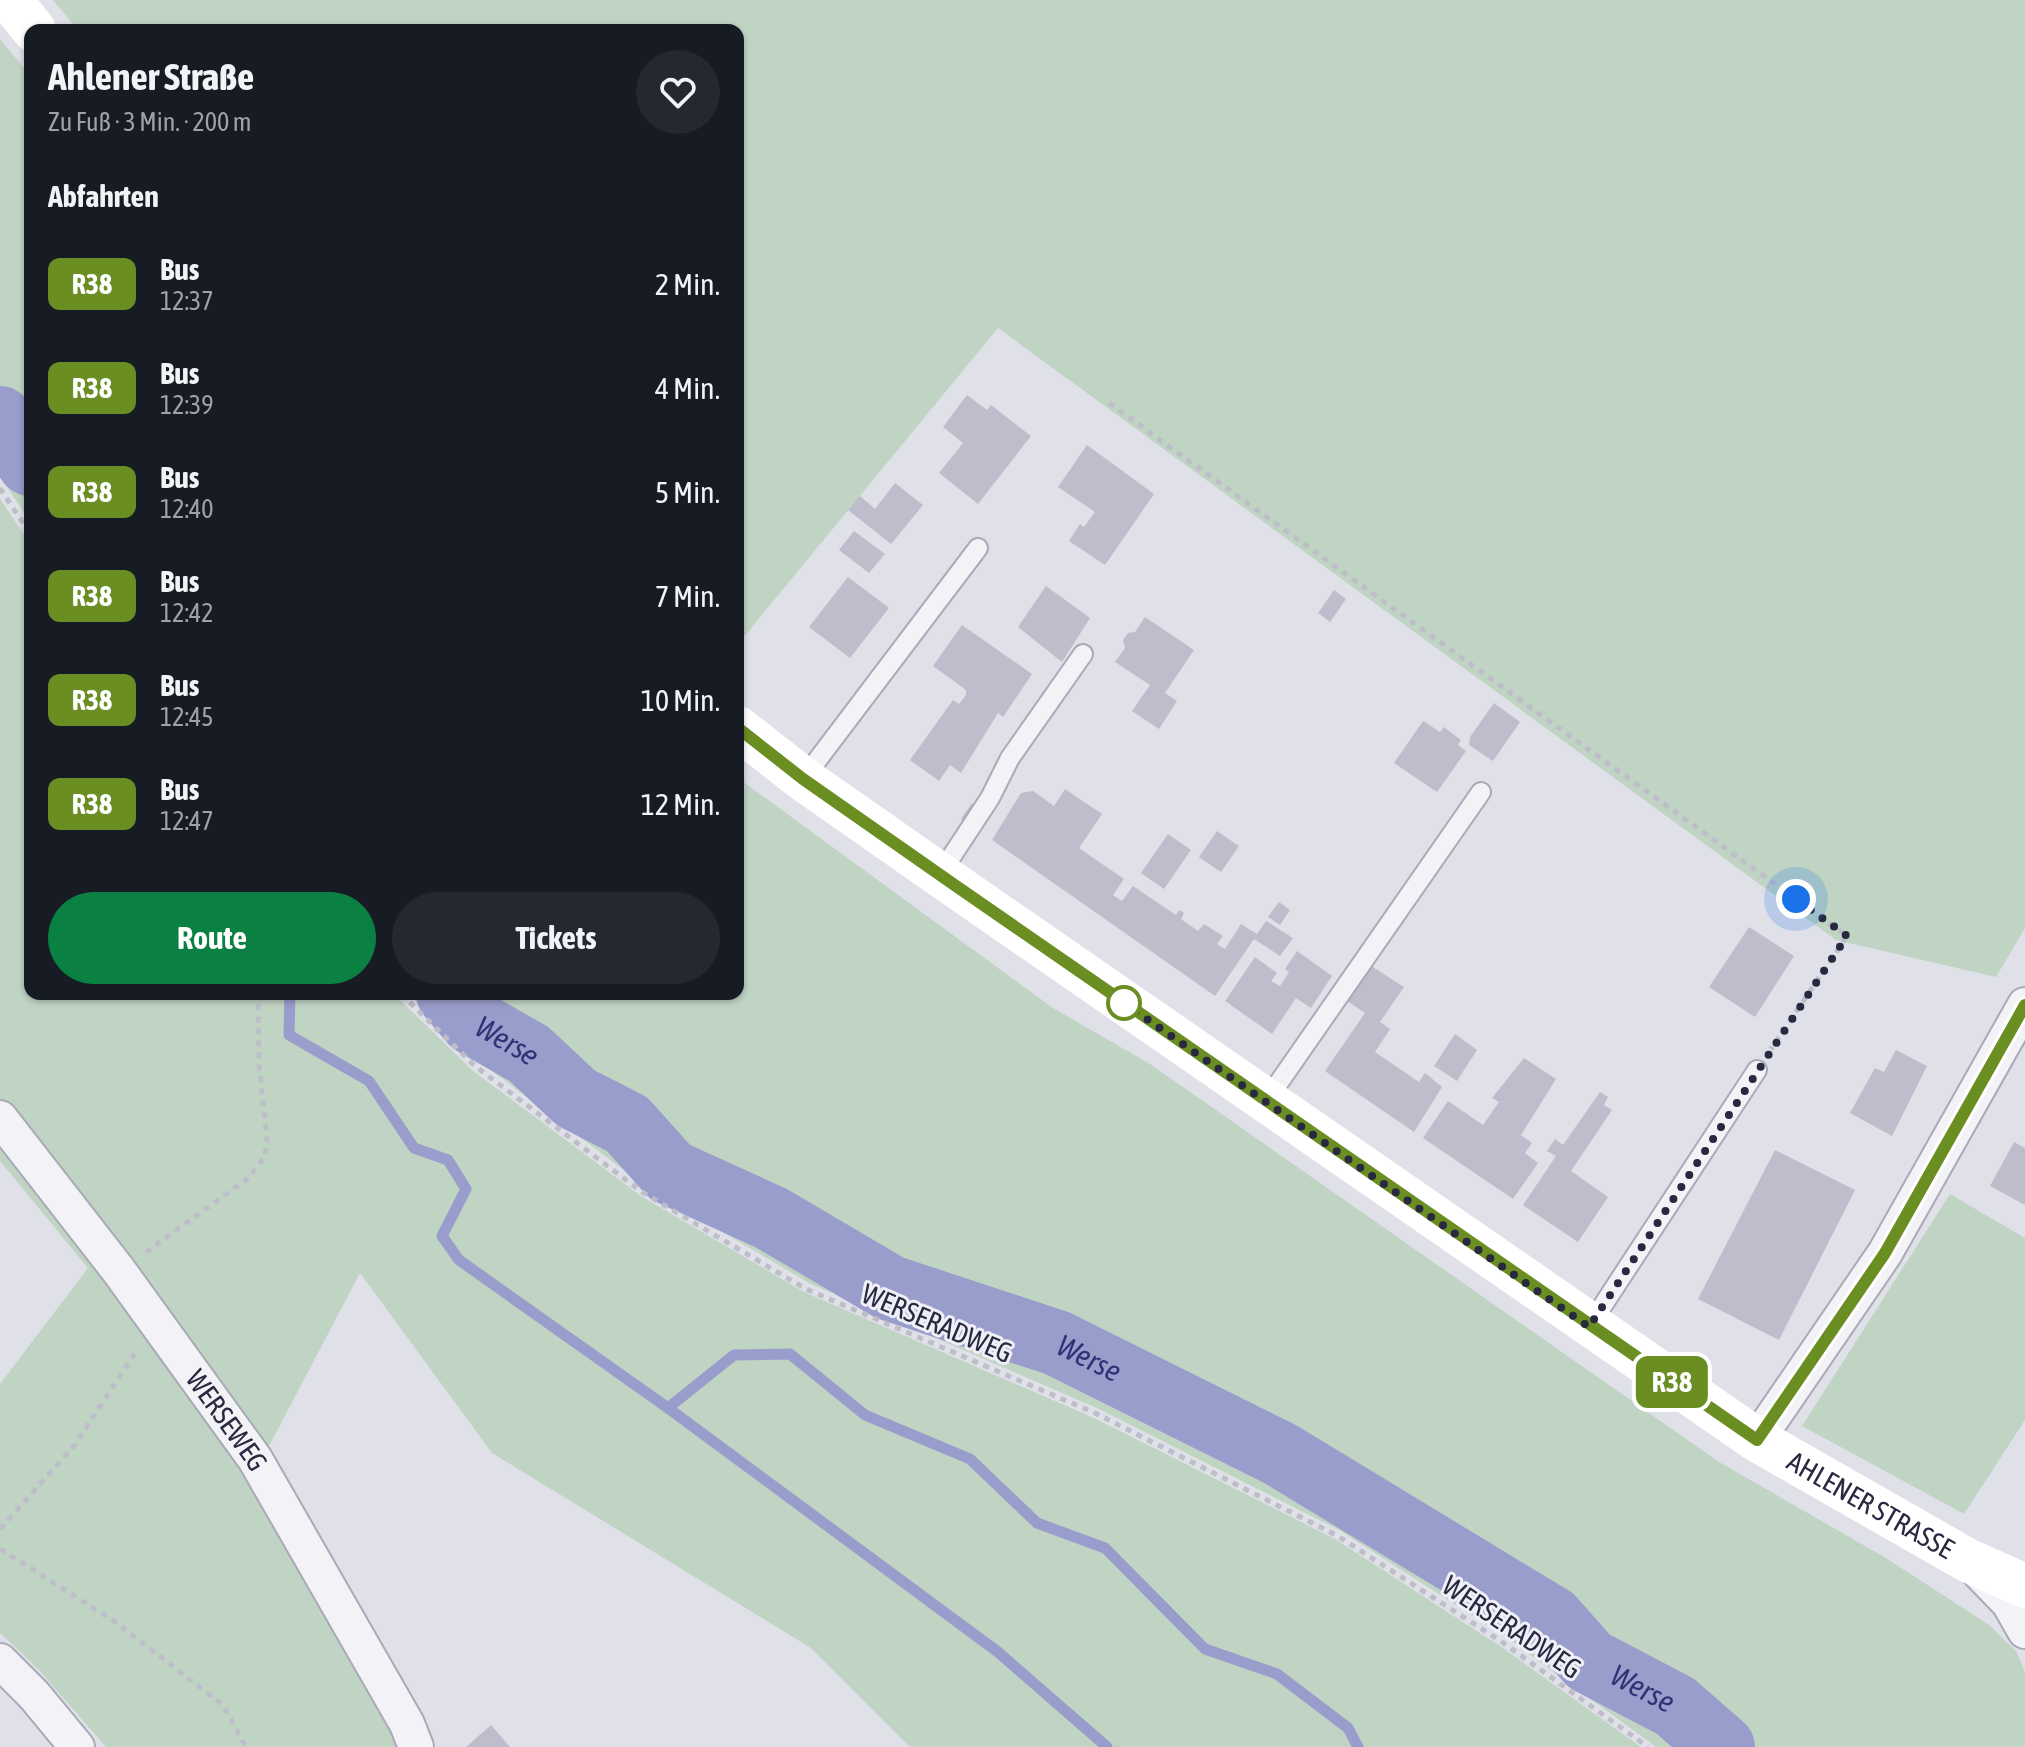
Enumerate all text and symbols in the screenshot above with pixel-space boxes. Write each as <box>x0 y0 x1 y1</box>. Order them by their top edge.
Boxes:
button: heart <box>636 50 720 134</box>
text: Ahlener Straße <box>48 55 254 98</box>
text: Zu Fuß · 3 Min. · 200 m <box>48 107 252 137</box>
text: Abfahrten <box>48 179 159 213</box>
text: Bus <box>160 252 199 286</box>
text: 2 Min. <box>655 267 720 301</box>
text: R38 <box>72 268 112 300</box>
text: 12:37 <box>160 286 214 316</box>
text: Bus <box>160 356 199 390</box>
text: 4 Min. <box>655 371 720 405</box>
text: R38 <box>72 372 112 404</box>
text: 12:39 <box>160 390 214 420</box>
text: Bus <box>160 460 199 494</box>
text: 5 Min. <box>655 475 720 509</box>
text: R38 <box>72 476 112 508</box>
text: 12:40 <box>160 494 214 524</box>
text: Bus <box>160 564 199 598</box>
text: 7 Min. <box>655 579 720 613</box>
text: R38 <box>72 580 112 612</box>
text: 12:42 <box>160 598 214 628</box>
text: Bus <box>160 668 199 702</box>
text: 10 Min. <box>641 683 720 717</box>
text: R38 <box>72 684 112 716</box>
text: 12:45 <box>160 702 214 732</box>
text: Bus <box>160 772 199 806</box>
text: 12 Min. <box>641 787 720 821</box>
text: R38 <box>72 788 112 820</box>
text: 12:47 <box>160 806 214 836</box>
your location <box>1776 879 1816 919</box>
button: Route <box>48 892 376 984</box>
button: Tickets <box>392 892 720 984</box>
unlabelled marker <box>1107 986 1141 1020</box>
water label: Werse <box>470 1009 547 1071</box>
street label: WERSERADWEG <box>857 1277 1017 1369</box>
water label: Werse <box>1052 1328 1127 1388</box>
line badge: R38 <box>1626 1356 1718 1408</box>
street label: WERSEWEG <box>180 1363 274 1476</box>
text: R38 <box>1652 1366 1692 1398</box>
street label: AHLENER STRASSE <box>1782 1445 1959 1565</box>
street label: WERSERADWEG <box>1437 1569 1587 1685</box>
water label: Werse <box>1605 1657 1681 1719</box>

